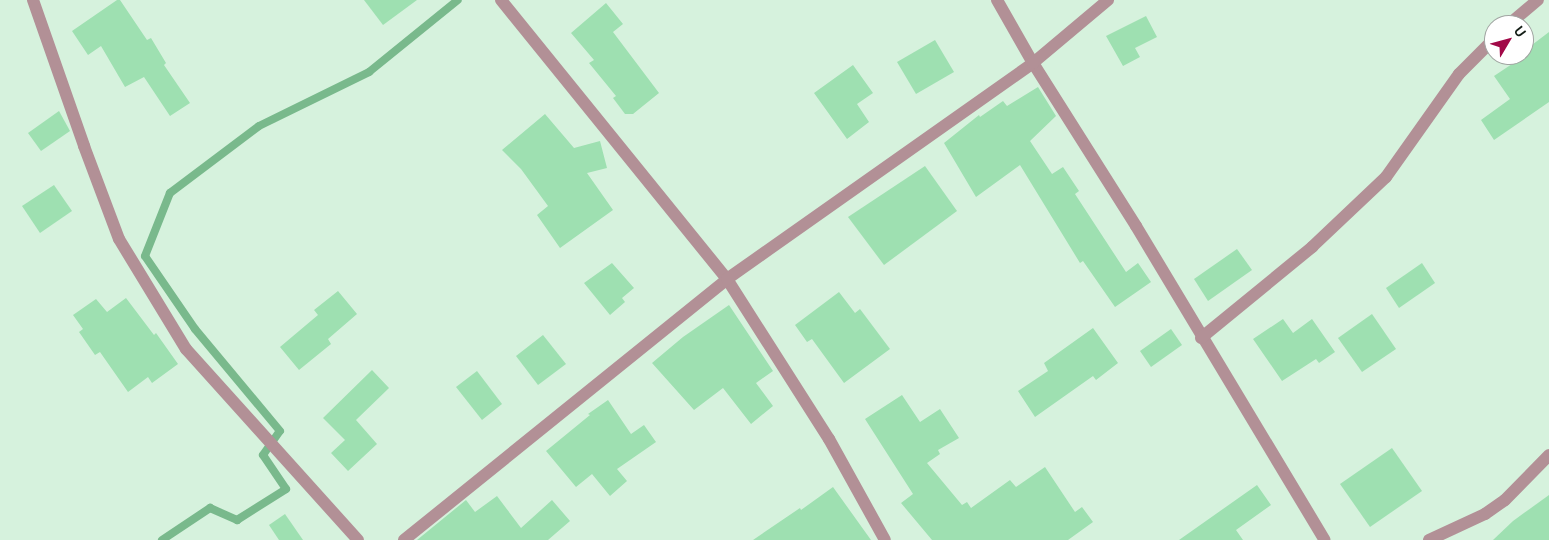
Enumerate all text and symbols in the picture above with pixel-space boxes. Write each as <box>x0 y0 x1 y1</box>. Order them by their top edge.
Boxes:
north arrow <box>1484 15 1534 65</box>
text: U <box>1510 22 1530 41</box>

